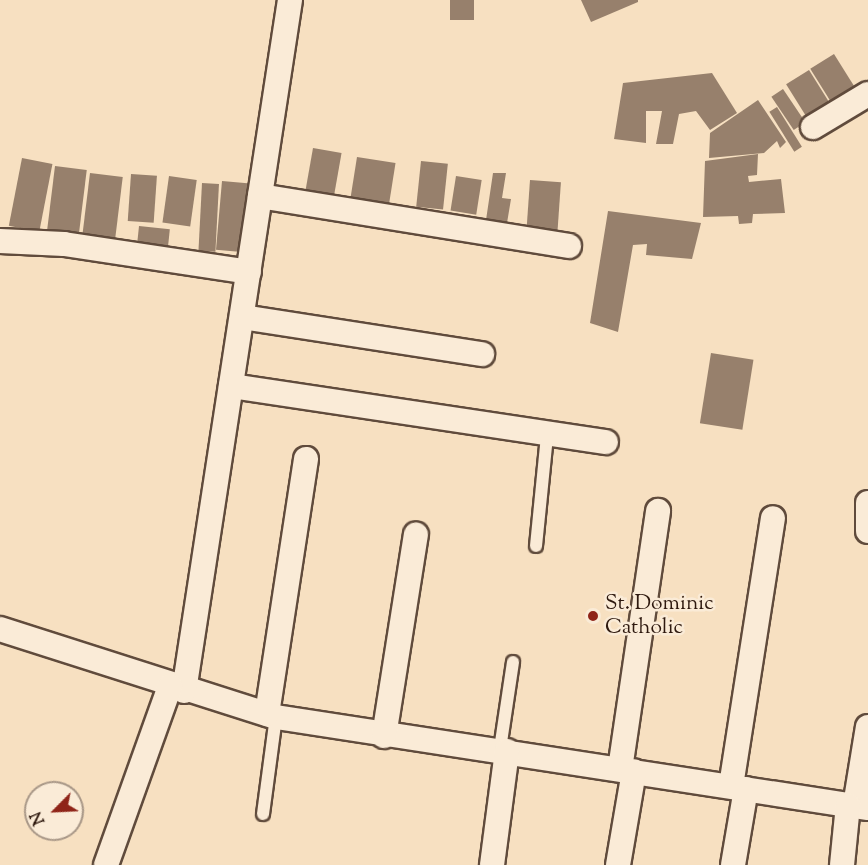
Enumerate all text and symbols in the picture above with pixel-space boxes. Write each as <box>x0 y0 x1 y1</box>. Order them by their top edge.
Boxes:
place label: St. Dominic Catholic <box>605 591 714 641</box>
marker: St. Dominic Catholic <box>586 609 600 623</box>
north arrow <box>24 781 84 841</box>
text: N <box>26 807 52 828</box>

